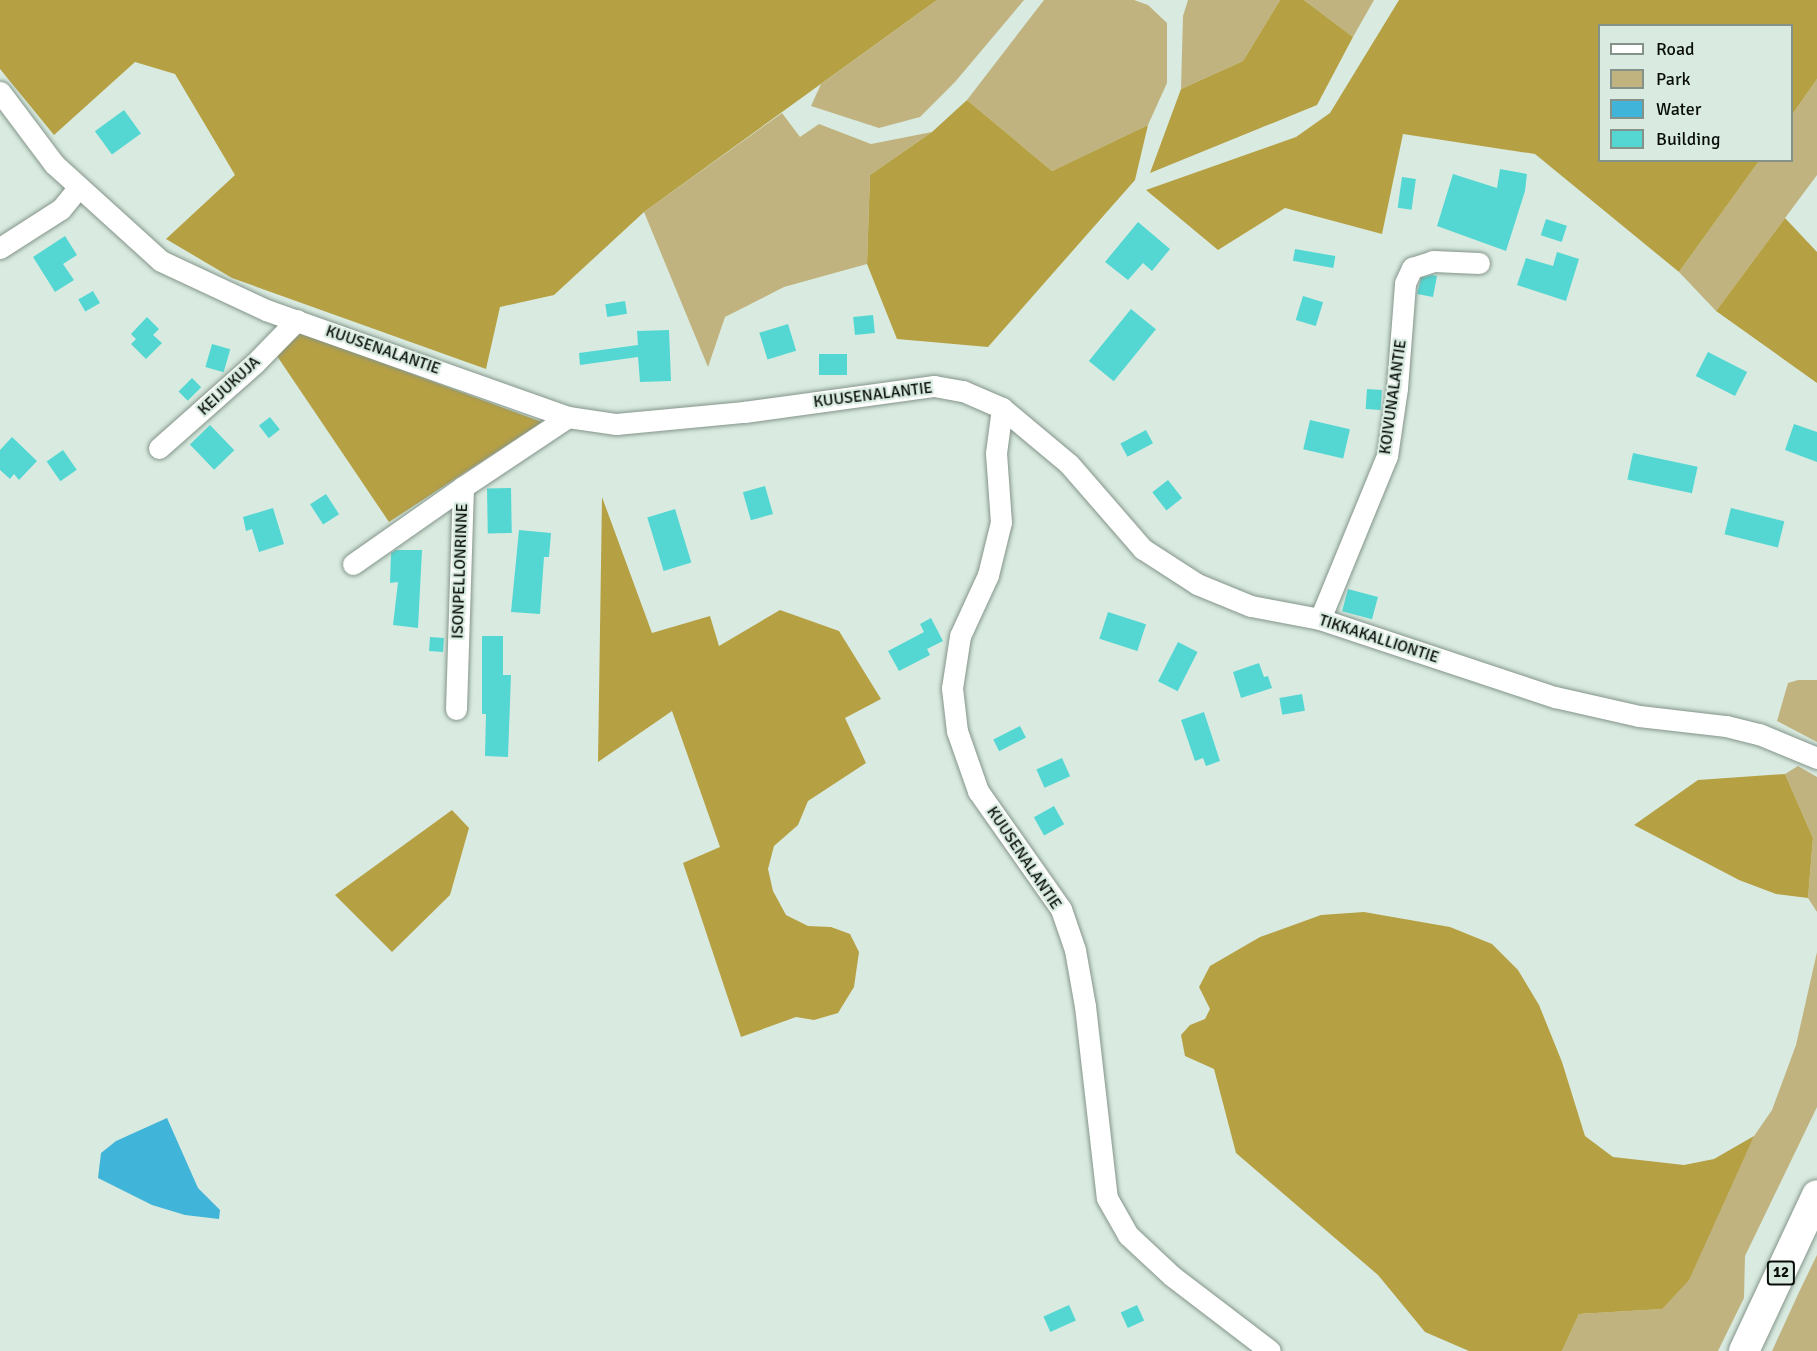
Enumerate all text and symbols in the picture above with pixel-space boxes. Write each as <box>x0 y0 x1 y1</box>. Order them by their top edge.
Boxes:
legend <box>1598 24 1793 162</box>
text: Road <box>1656 38 1695 60</box>
text: Park <box>1656 68 1691 90</box>
text: Water <box>1656 98 1701 120</box>
text: Building <box>1656 128 1720 150</box>
street label: KUUSENALANTIE <box>323 321 443 379</box>
street label: KOIVUNALANTIE <box>1375 338 1411 456</box>
street label: KEIJUKUJA <box>194 352 264 420</box>
street label: KUUSENALANTIE <box>812 378 934 412</box>
street label: ISONPELLONRINNE <box>448 503 472 639</box>
street label: TIKKAKALLIONTIE <box>1317 611 1441 667</box>
street label: KUUSENALANTIE <box>983 803 1065 913</box>
road number: 12 <box>1766 1261 1796 1285</box>

